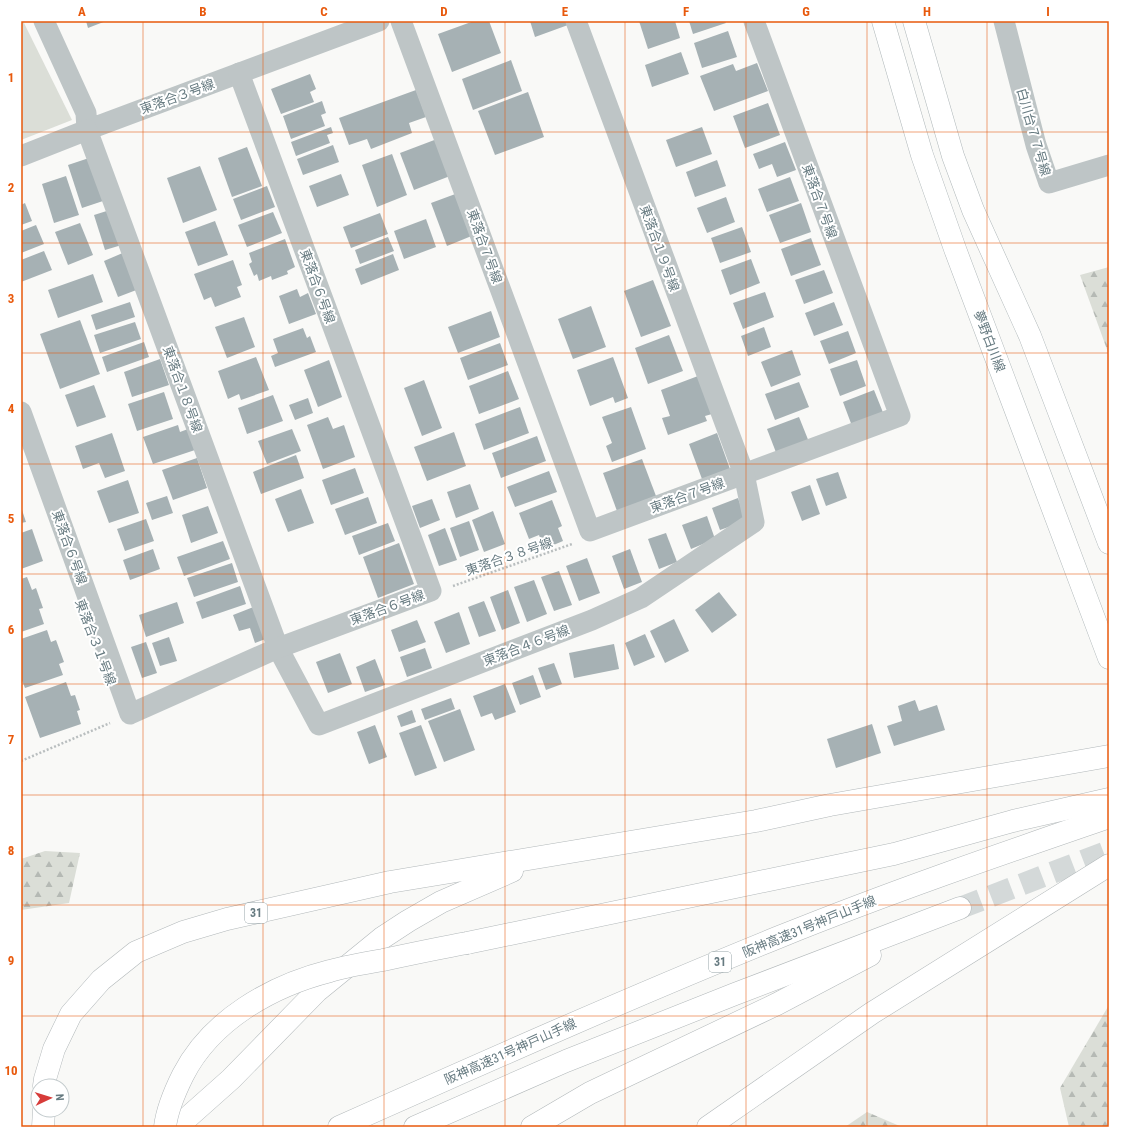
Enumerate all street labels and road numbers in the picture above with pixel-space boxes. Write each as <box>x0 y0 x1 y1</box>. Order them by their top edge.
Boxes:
street label: 東落合３号線 <box>138 76 216 117</box>
street label: 白川台７７号線 <box>1014 86 1053 178</box>
street label: 東落合７号線 <box>799 162 840 240</box>
street label: 東落合１９号線 <box>637 203 682 293</box>
street label: 東落合７号線 <box>464 207 505 285</box>
street label: 東落合６号線 <box>297 247 338 325</box>
street label: 夢野白川線 <box>971 308 1008 374</box>
street label: 東落合１８号線 <box>160 344 205 434</box>
street label: 東落合７号線 <box>648 475 726 516</box>
street label: 東落合６号線 <box>49 508 90 586</box>
street label: 東落合３８号線 <box>464 535 555 578</box>
street label: 東落合６号線 <box>348 587 426 628</box>
street label: 東落合３１号線 <box>72 597 119 687</box>
street label: 東落合４６号線 <box>481 622 571 669</box>
street label: 阪神高速31号神戸山手線 <box>740 893 878 960</box>
road number: 31 <box>245 903 267 923</box>
road number: 31 <box>709 952 731 972</box>
street label: 阪神高速31号神戸山手線 <box>442 1016 579 1087</box>

